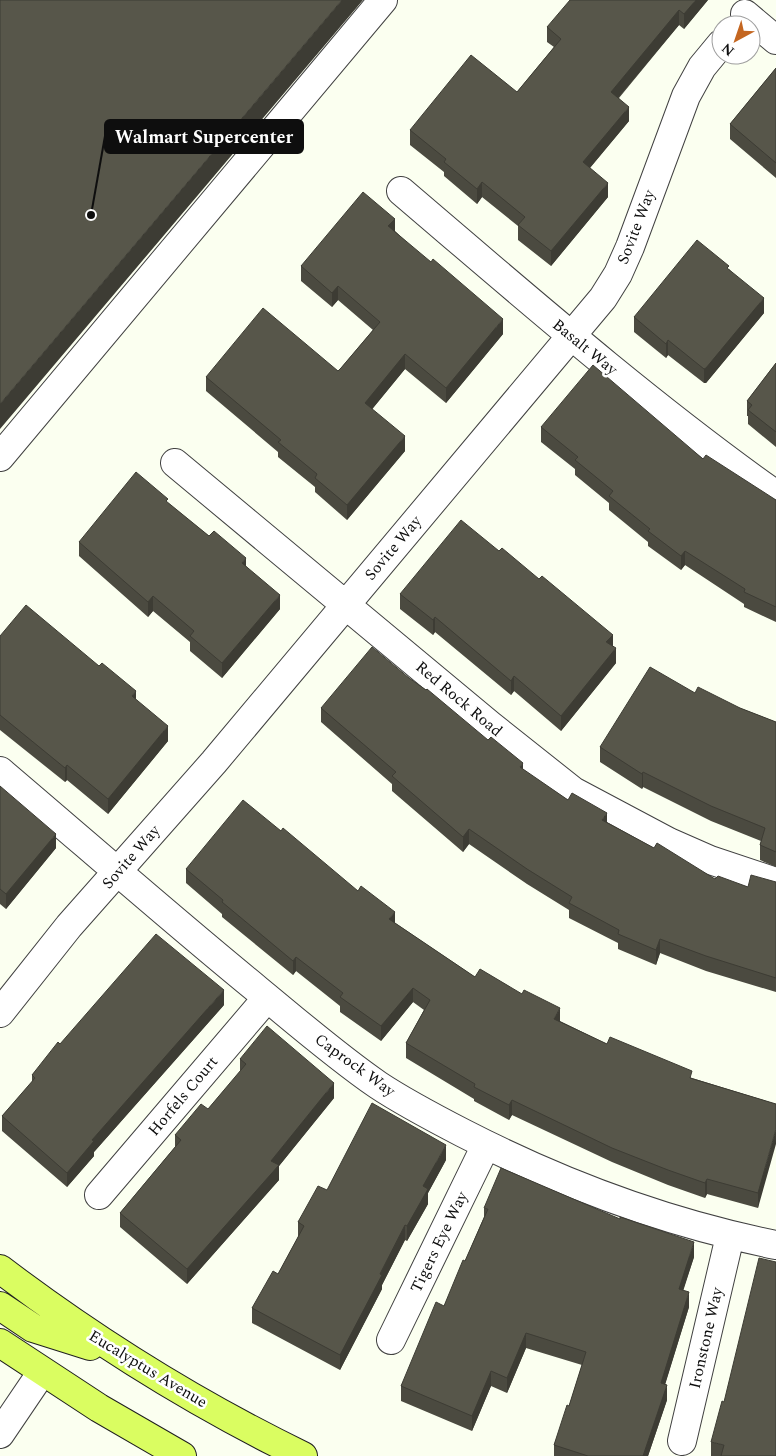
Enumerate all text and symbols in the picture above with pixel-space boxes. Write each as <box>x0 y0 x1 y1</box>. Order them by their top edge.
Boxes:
north arrow <box>711 15 761 65</box>
text: N <box>717 38 739 61</box>
callout: Walmart Supercenter <box>105 120 303 153</box>
text: Walmart Supercenter <box>115 124 293 151</box>
street label: Sovite Way <box>611 185 662 268</box>
street label: Basalt Way <box>547 313 624 382</box>
street label: Sovite Way <box>359 509 428 586</box>
street label: Red Rock Road <box>410 655 508 743</box>
street label: Sovite Way <box>96 819 167 894</box>
street label: Caprock Way <box>310 1027 402 1103</box>
street label: Horfels Court <box>142 1050 224 1141</box>
street label: Tigers Eye Way <box>404 1186 474 1297</box>
street label: Ironstone Way <box>683 1284 730 1391</box>
street label: Eucalyptus Avenue <box>84 1324 212 1414</box>

